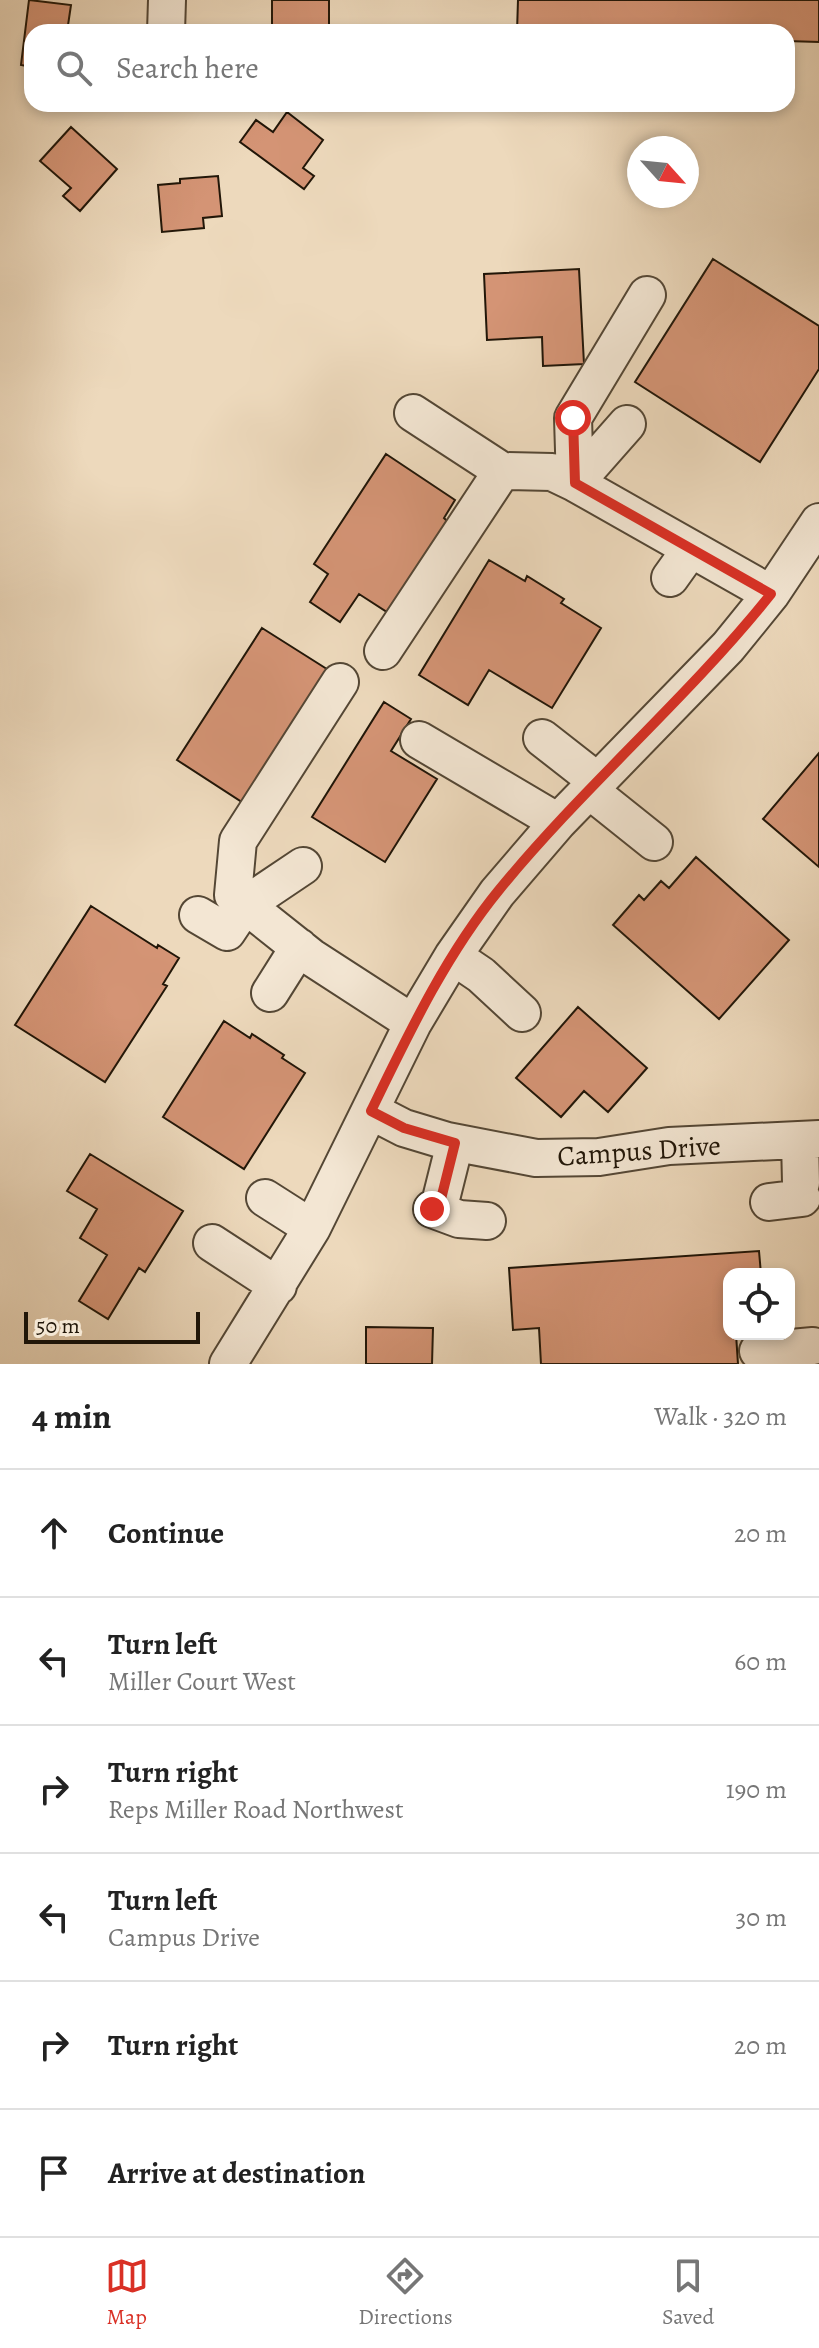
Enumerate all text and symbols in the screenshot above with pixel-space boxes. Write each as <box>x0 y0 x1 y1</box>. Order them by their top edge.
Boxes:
search box <box>24 24 795 112</box>
icon: search <box>52 46 96 90</box>
text: Search here <box>116 48 259 88</box>
north arrow <box>627 136 699 208</box>
route start <box>555 400 591 436</box>
street label: Campus Drive <box>556 1126 722 1176</box>
route end <box>414 1191 450 1227</box>
map controls <box>723 1268 795 1340</box>
button: locate <box>723 1268 795 1340</box>
scale bar <box>24 1308 200 1344</box>
text: 50 m <box>36 1311 80 1341</box>
text: 4 min <box>32 1393 111 1440</box>
text: Walk · 320 m <box>654 1399 787 1434</box>
icon: ahead <box>32 1511 76 1555</box>
text: Continue <box>108 1513 224 1553</box>
text: 20 m <box>734 1516 787 1551</box>
text: Turn left <box>108 1624 217 1664</box>
icon: left <box>32 1639 76 1683</box>
text: 60 m <box>734 1644 787 1679</box>
text: Miller Court West <box>108 1664 296 1699</box>
text: Turn right <box>108 1752 238 1792</box>
icon: right <box>32 1767 76 1811</box>
text: 190 m <box>726 1772 787 1807</box>
text: Reps Miller Road Northwest <box>108 1792 404 1827</box>
text: Turn left <box>108 1880 217 1920</box>
icon: left <box>32 1895 76 1939</box>
text: 30 m <box>736 1900 787 1935</box>
text: Campus Drive <box>108 1920 260 1955</box>
icon: right <box>32 2023 76 2067</box>
text: Turn right <box>108 2025 238 2065</box>
text: 20 m <box>734 2028 787 2063</box>
icon: arrive <box>32 2151 76 2195</box>
text: Arrive at destination <box>108 2153 365 2193</box>
tab: Map <box>105 2254 149 2332</box>
tab: Directions <box>358 2254 453 2332</box>
tab: Saved <box>662 2254 714 2332</box>

